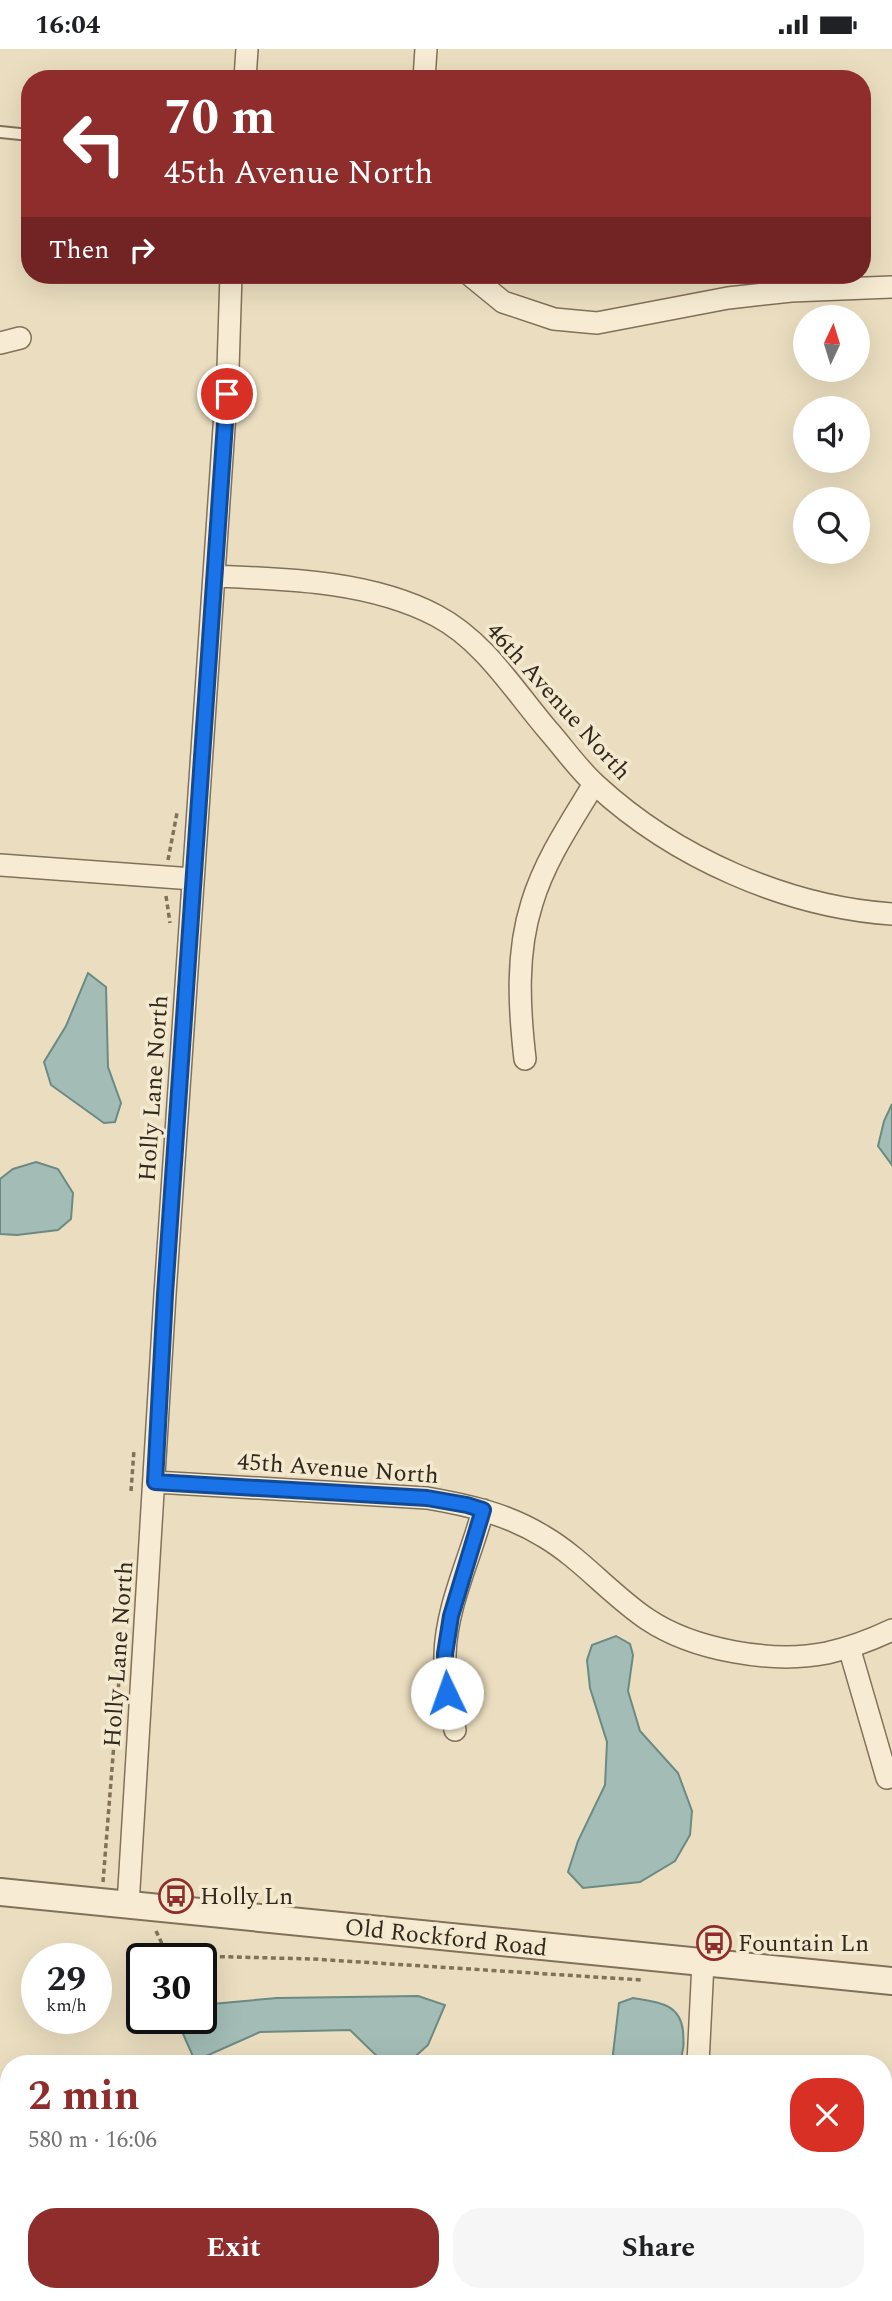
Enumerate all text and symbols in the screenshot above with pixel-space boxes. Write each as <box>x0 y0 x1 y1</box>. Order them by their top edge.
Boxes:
text: 16:04 <box>35 5 100 45</box>
text: 70 m <box>164 81 275 156</box>
icon: left <box>49 98 140 189</box>
text: 45th Avenue North <box>164 149 433 198</box>
text: Then <box>49 230 109 270</box>
icon: right <box>123 231 161 269</box>
north arrow <box>793 305 870 381</box>
map controls <box>793 305 870 564</box>
pin <box>197 364 257 424</box>
icon: arrive <box>208 375 246 413</box>
button: sound <box>793 396 870 473</box>
button: search <box>793 487 870 564</box>
street label: 46th Avenue North <box>477 615 639 789</box>
street label: Holly Lane North <box>130 994 178 1182</box>
street label: 45th Avenue North <box>236 1444 440 1494</box>
street label: Holly Lane North <box>95 1560 143 1748</box>
position arrow <box>410 1656 484 1730</box>
bus stop icon: Holly Ln <box>157 1877 195 1915</box>
place label: Holly Ln <box>200 1879 293 1915</box>
street label: Old Rockford Road <box>343 1909 549 1967</box>
bus stop icon: Fountain Ln <box>695 1924 733 1962</box>
place label: Fountain Ln <box>738 1926 869 1962</box>
speed limit sign: 30 <box>126 1943 217 2034</box>
text: 29 <box>47 1953 86 2006</box>
text: km/h <box>46 1992 87 2019</box>
text: 2 min <box>28 2065 140 2128</box>
button: close <box>790 2078 864 2152</box>
text: 580 m · 16:06 <box>28 2123 157 2158</box>
button: Exit <box>28 2208 439 2288</box>
button: Share <box>453 2208 864 2288</box>

